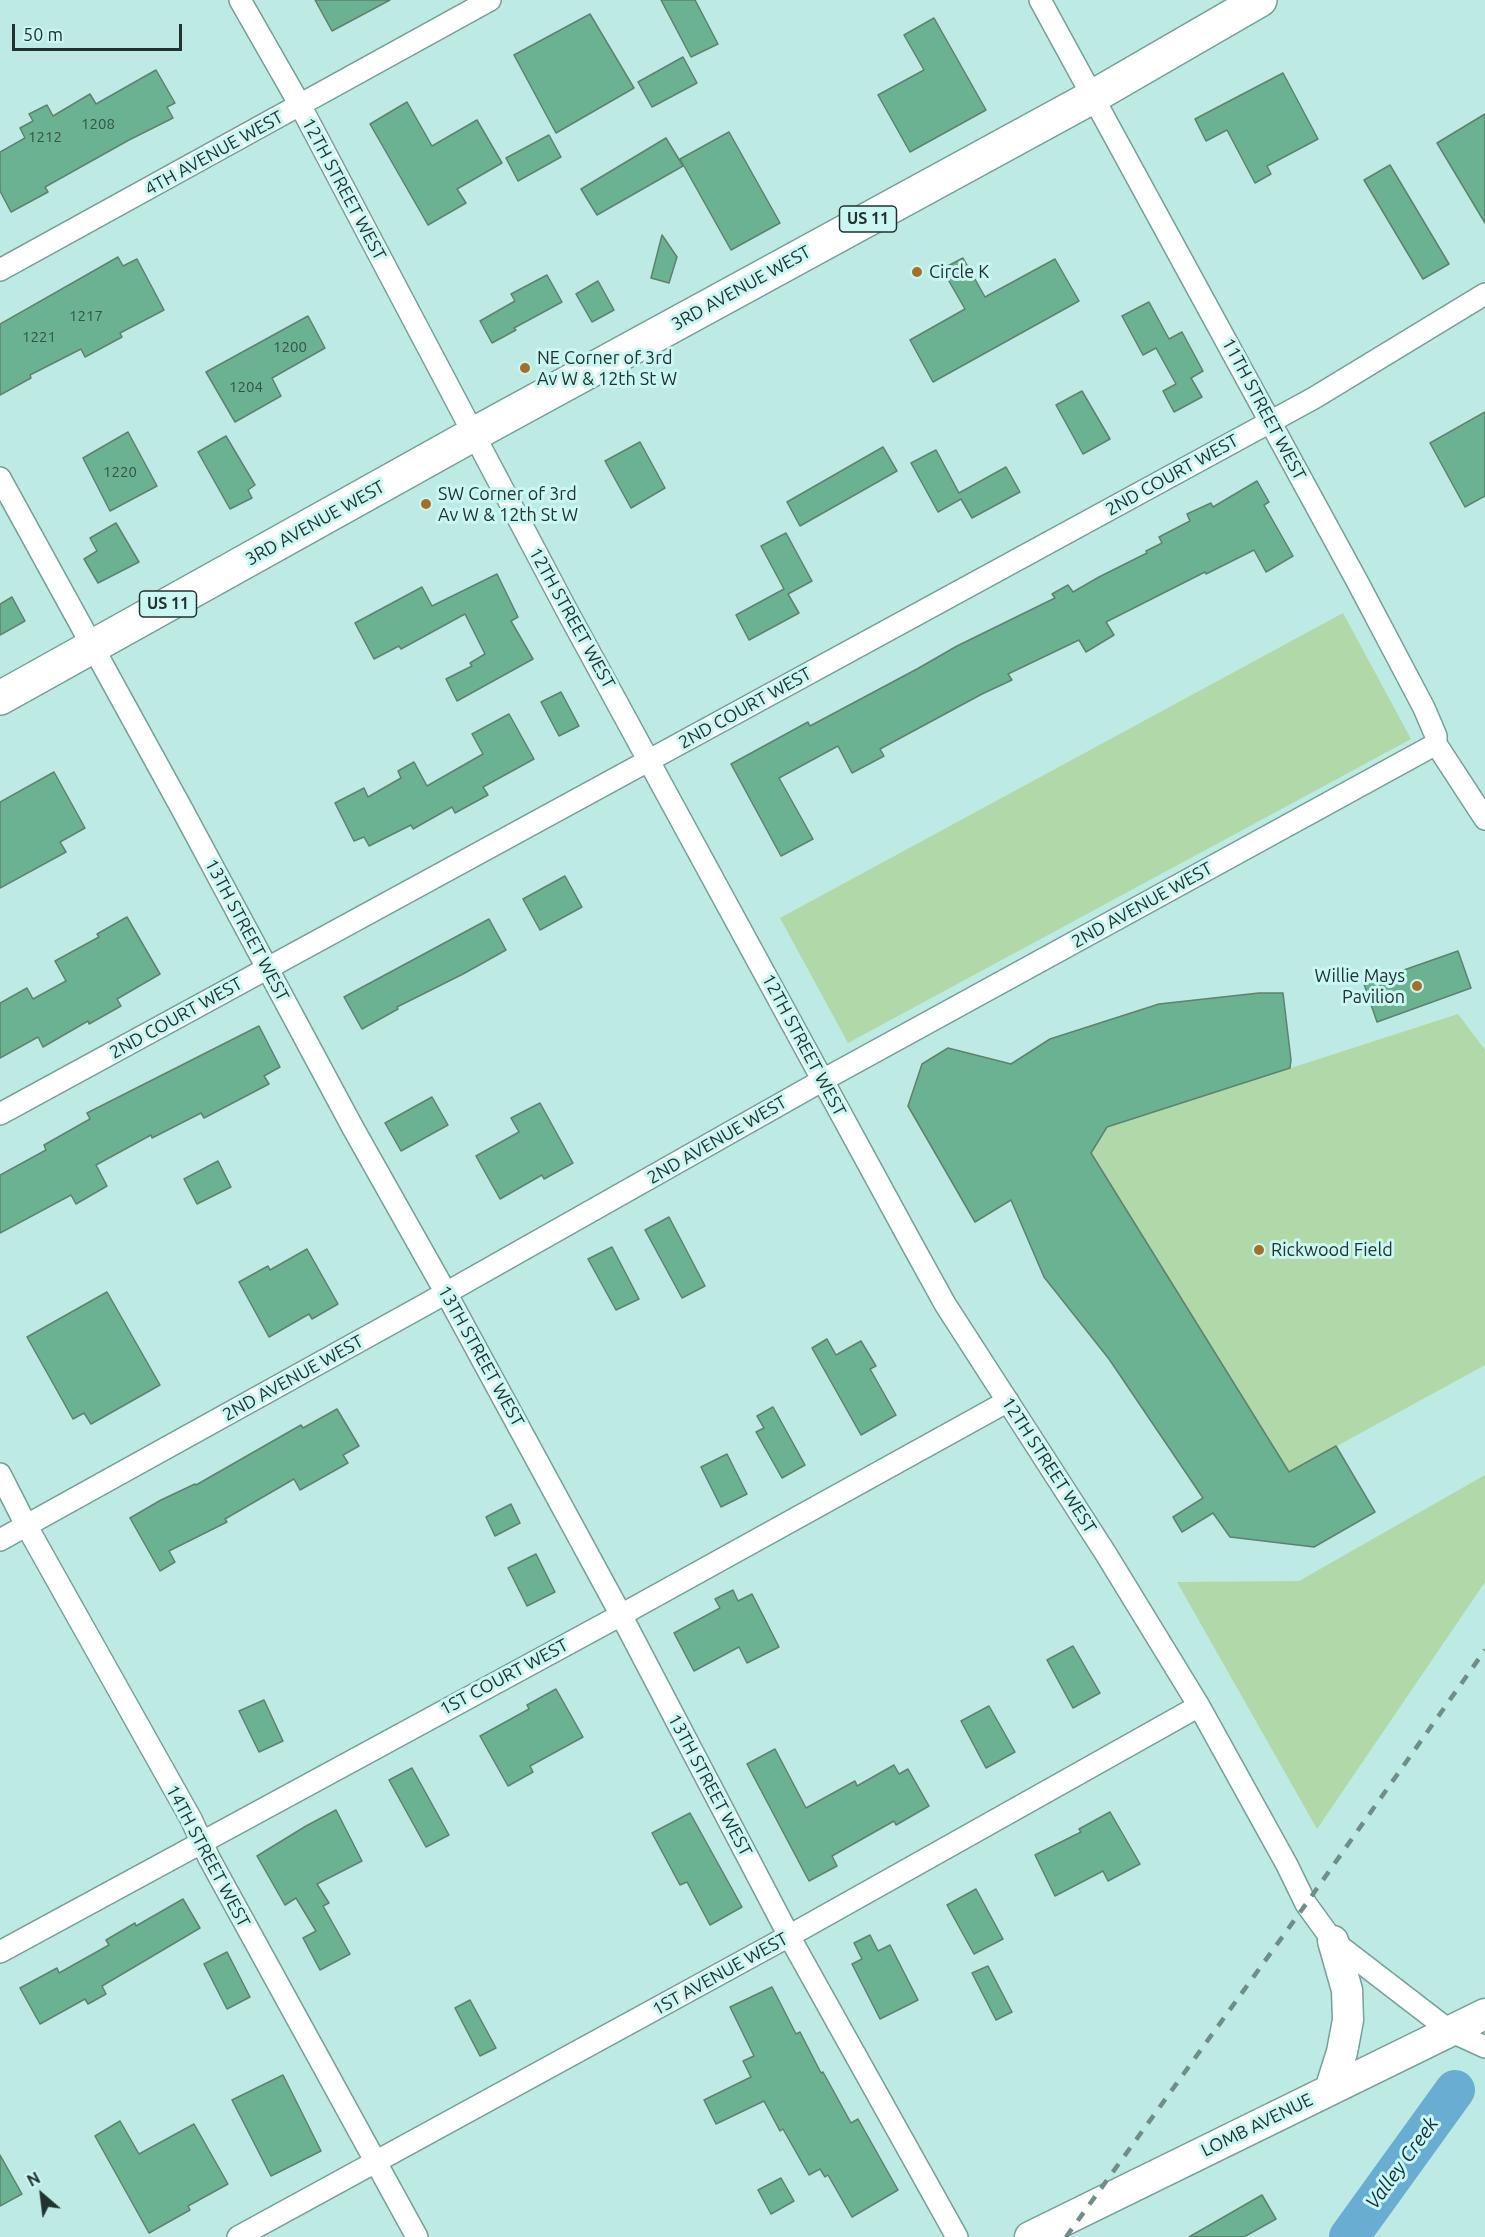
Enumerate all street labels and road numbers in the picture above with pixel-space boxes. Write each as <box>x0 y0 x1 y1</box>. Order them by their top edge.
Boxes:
street label: 4TH AVENUE WEST <box>141 106 287 200</box>
street label: 12TH STREET WEST <box>297 114 391 264</box>
road number: US 11 <box>840 206 896 232</box>
street label: 3RD AVENUE WEST <box>668 241 814 335</box>
street label: 11TH STREET WEST <box>1217 334 1311 484</box>
street label: 2ND COURT WEST <box>1102 430 1242 520</box>
street label: 3RD AVENUE WEST <box>242 476 388 570</box>
street label: 12TH STREET WEST <box>524 544 620 692</box>
road number: US 11 <box>140 591 196 617</box>
street label: 2ND COURT WEST <box>675 663 815 753</box>
street label: 13TH STREET WEST <box>200 855 294 1005</box>
street label: 2ND AVENUE WEST <box>1068 857 1216 953</box>
street label: 12TH STREET WEST <box>757 970 851 1120</box>
street label: 2ND COURT WEST <box>106 973 246 1063</box>
street label: 2ND AVENUE WEST <box>643 1091 791 1189</box>
street label: 13TH STREET WEST <box>433 1282 529 1430</box>
street label: 2ND AVENUE WEST <box>219 1330 367 1426</box>
street label: 12TH STREET WEST <box>997 1393 1101 1537</box>
street label: 1ST COURT WEST <box>436 1634 572 1720</box>
street label: 13TH STREET WEST <box>663 1710 757 1860</box>
street label: 14TH STREET WEST <box>161 1781 255 1931</box>
street label: 1ST AVENUE WEST <box>649 1928 791 2020</box>
street label: LOMB AVENUE <box>1198 2089 1316 2161</box>

